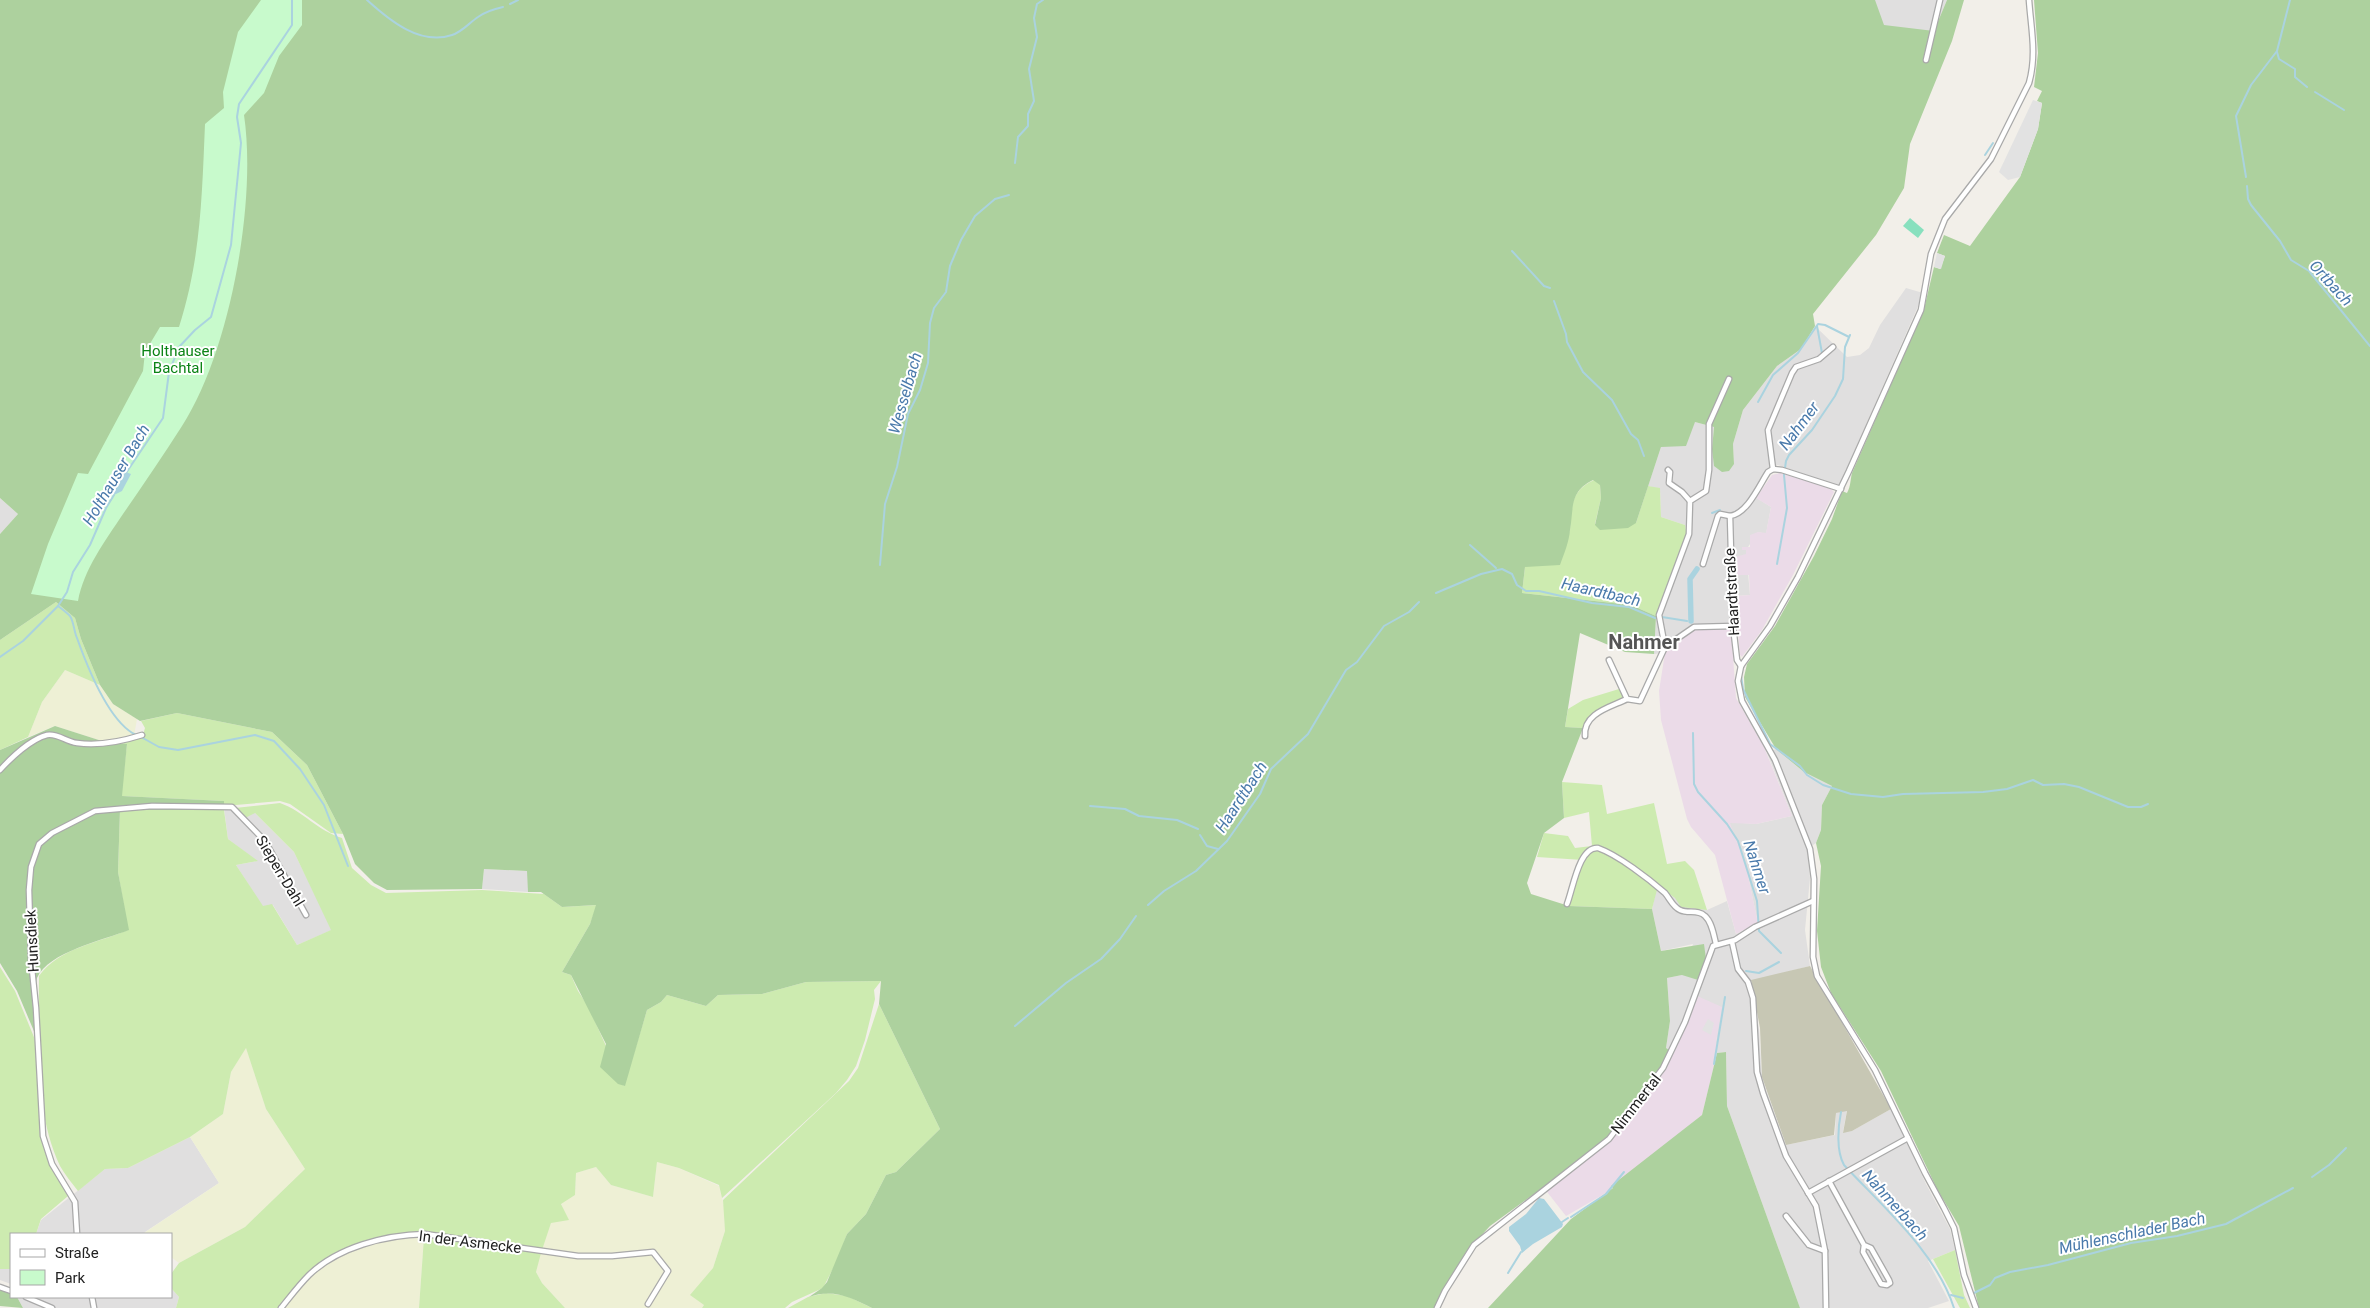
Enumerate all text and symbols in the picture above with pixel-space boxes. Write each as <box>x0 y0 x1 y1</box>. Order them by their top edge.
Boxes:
water label: Ortbach <box>2305 256 2357 310</box>
park label: Holthauser Bachtal <box>141 342 215 377</box>
water label: Wesselbach <box>884 350 926 436</box>
water label: Nahmer <box>1775 398 1824 454</box>
water label: Holthauser Bach <box>78 421 154 529</box>
street label: Haardtstraße <box>1721 548 1743 636</box>
water label: Haardtbach <box>1560 574 1642 610</box>
district label: Nahmer <box>1608 630 1680 654</box>
water label: Haardtbach <box>1211 758 1271 836</box>
street label: Siepen-Dahl <box>252 832 308 910</box>
water label: Nahmer <box>1739 838 1775 897</box>
street label: Hunsdiek <box>21 909 43 973</box>
street label: Nimmertal <box>1607 1071 1665 1137</box>
water label: Nahmerbach <box>1858 1166 1932 1244</box>
water label: Mühlenschlader Bach <box>2057 1208 2207 1258</box>
street label: In der Asmecke <box>418 1227 522 1257</box>
legend <box>10 1233 172 1298</box>
text: Straße <box>55 1244 99 1262</box>
text: Park <box>55 1269 86 1287</box>

